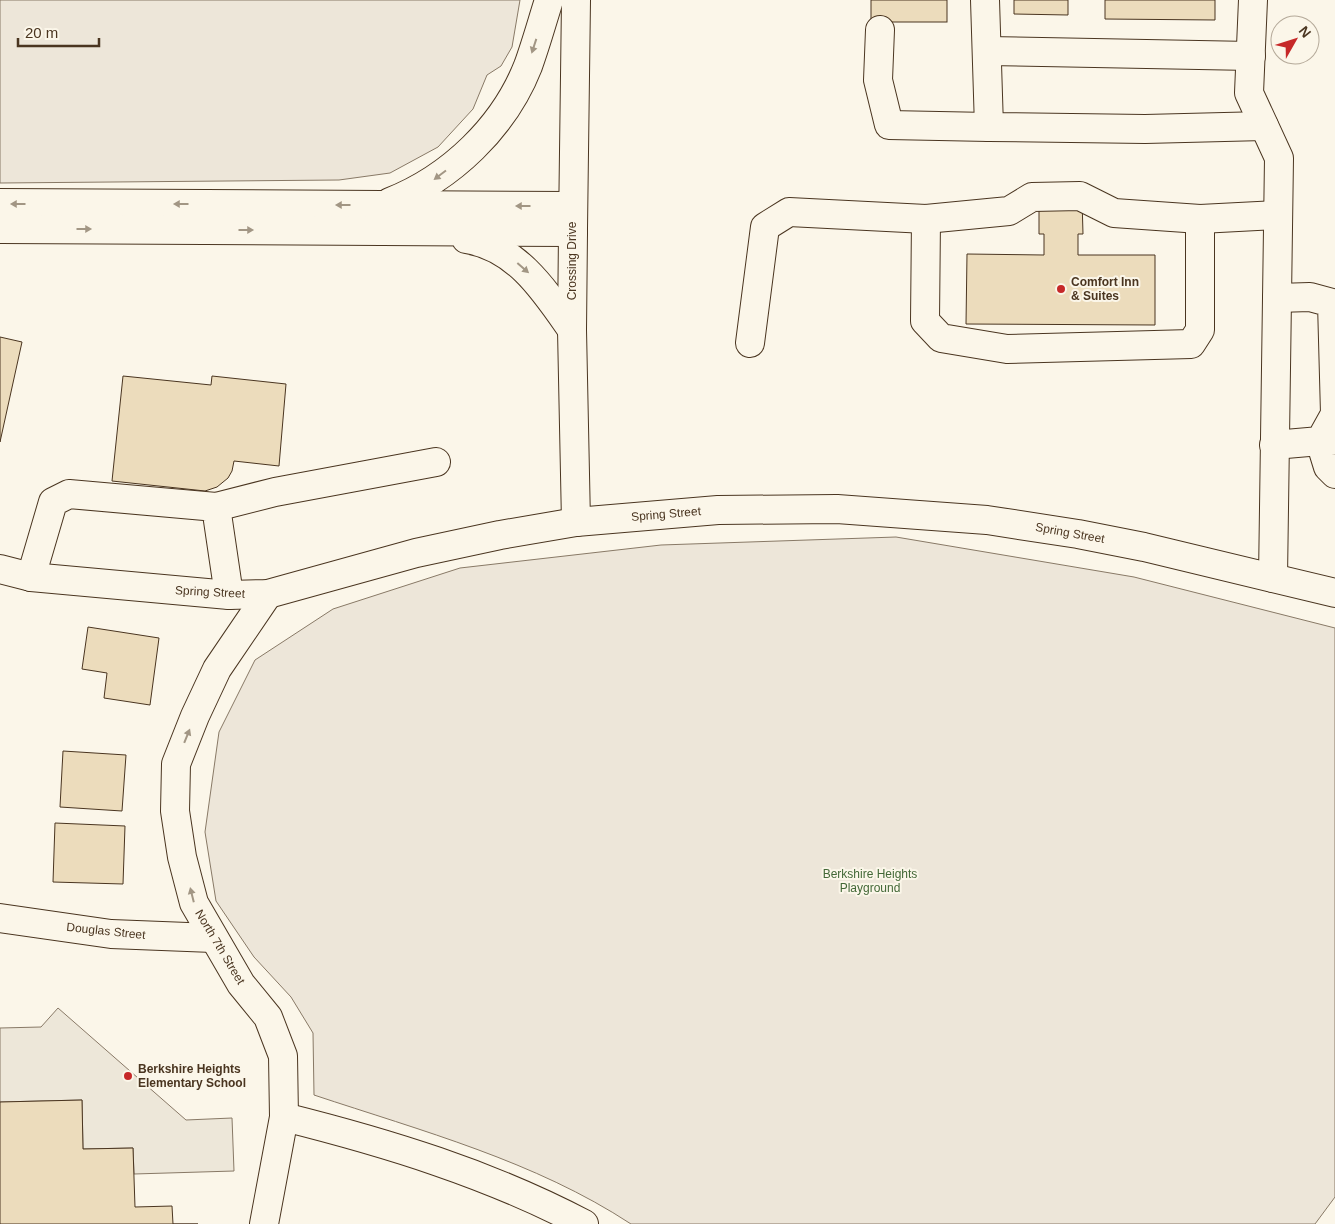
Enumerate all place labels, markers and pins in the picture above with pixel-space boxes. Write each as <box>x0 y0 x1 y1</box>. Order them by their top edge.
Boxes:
place label: Comfort Inn & Suites <box>1071 275 1139 303</box>
marker: Comfort Inn & Suites <box>1055 283 1067 295</box>
place label: Berkshire Heights Elementary School <box>138 1062 246 1090</box>
marker: Berkshire Heights Elementary School <box>122 1070 134 1082</box>

